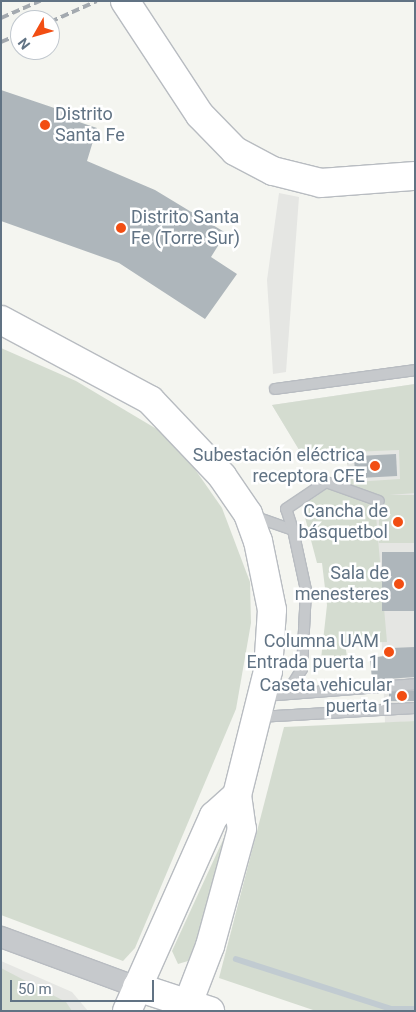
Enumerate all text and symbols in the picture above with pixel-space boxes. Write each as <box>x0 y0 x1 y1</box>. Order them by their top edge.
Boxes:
north arrow <box>10 10 60 60</box>
text: N <box>15 35 33 52</box>
place label: Distrito Santa Fe <box>55 104 125 146</box>
marker: Distrito Santa Fe <box>39 119 51 131</box>
place label: Distrito Santa Fe (Torre Sur) <box>131 207 240 250</box>
marker: Distrito Santa Fe (Torre Sur) <box>115 222 127 234</box>
place label: Subestación eléctrica receptora CFE <box>193 445 365 488</box>
marker: Subestación eléctrica receptora CFE <box>369 460 381 472</box>
place label: Cancha de básquetbol <box>298 501 388 544</box>
marker: Cancha de básquetbol <box>392 516 404 528</box>
place label: Sala de menesteres <box>295 563 389 606</box>
marker: Sala de menesteres <box>393 578 405 590</box>
place label: Columna UAM Entrada puerta 1 <box>247 631 379 674</box>
marker: Columna UAM Entrada puerta 1 <box>383 646 395 658</box>
place label: Caseta vehicular puerta 1 <box>259 675 392 718</box>
marker: Caseta vehicular puerta 1 <box>396 690 408 702</box>
scale bar <box>12 970 156 1002</box>
text: 50 m <box>18 980 52 998</box>

